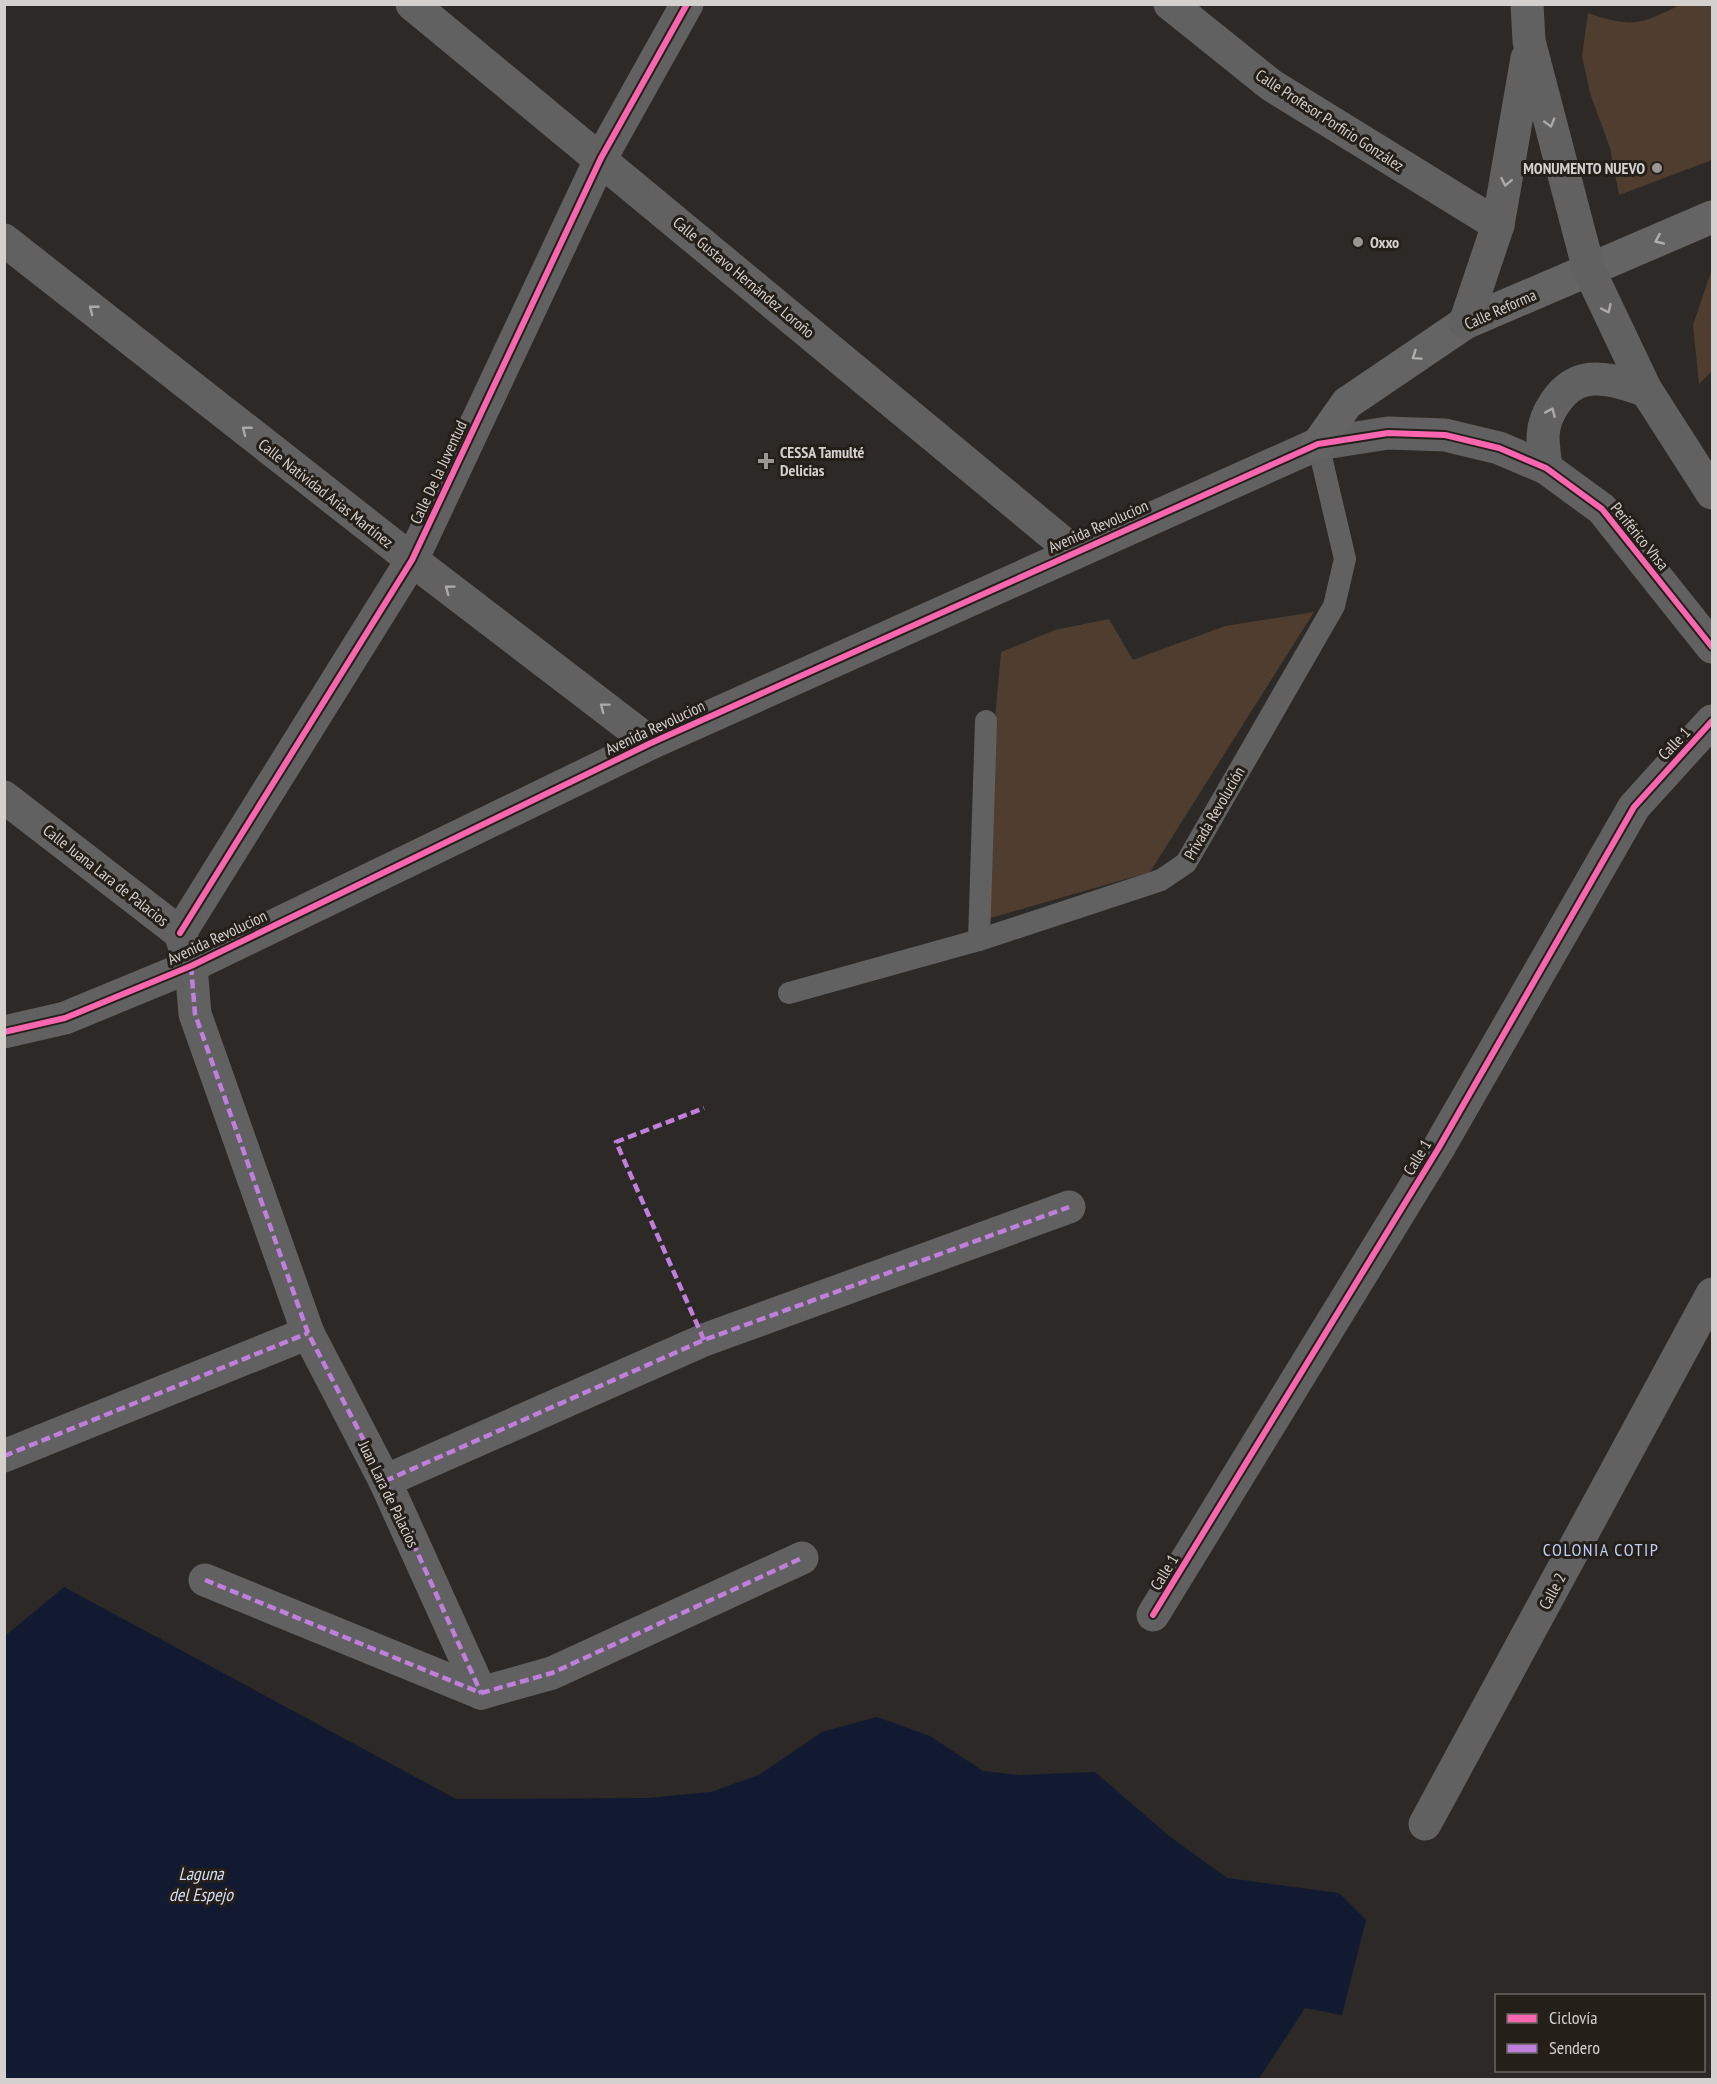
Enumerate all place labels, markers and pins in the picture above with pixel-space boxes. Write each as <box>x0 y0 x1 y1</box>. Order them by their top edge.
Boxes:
place label: MONUMENTO NUEVO <box>1523 158 1645 178</box>
marker: MONUMENTO NUEVO <box>1650 161 1664 175</box>
place label: Oxxo <box>1370 232 1399 252</box>
marker: Oxxo <box>1351 235 1365 249</box>
place label: CESSA Tamulté Delicias <box>780 442 865 480</box>
marker: CESSA Tamulté Delicias <box>757 452 775 470</box>

